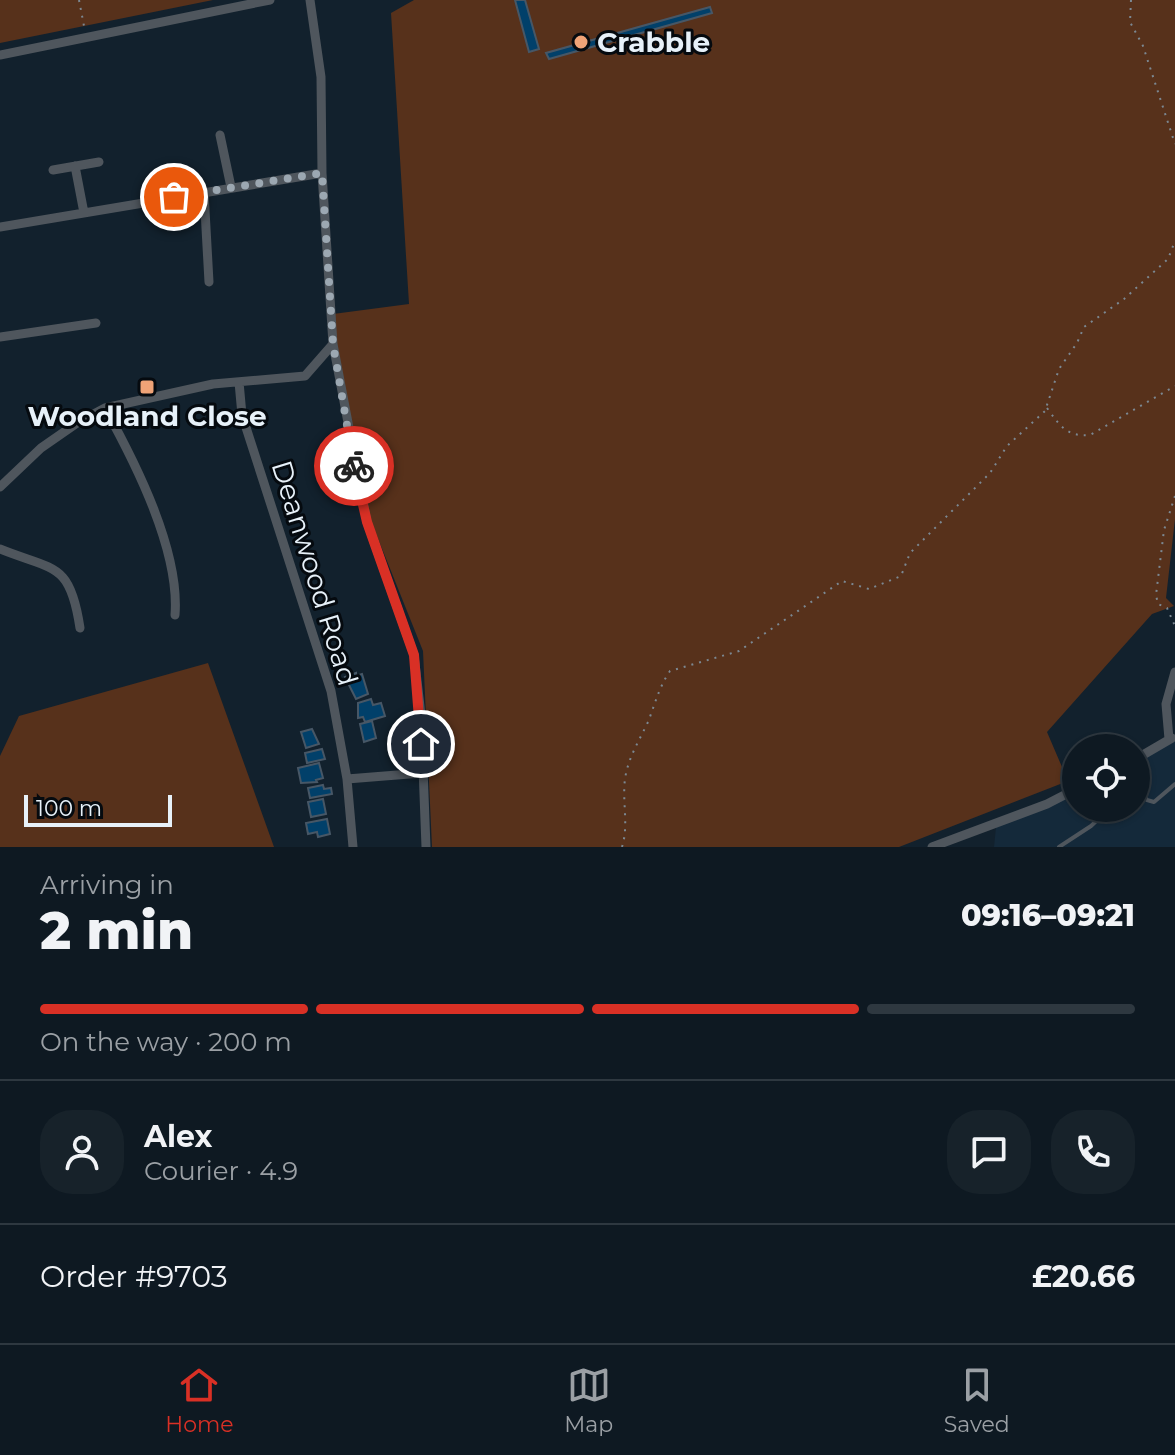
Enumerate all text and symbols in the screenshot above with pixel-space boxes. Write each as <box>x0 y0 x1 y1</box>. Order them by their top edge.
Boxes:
place label: Crabble <box>597 25 710 59</box>
marker: Crabble <box>572 33 590 51</box>
pin <box>140 163 208 231</box>
icon: bag <box>152 175 196 219</box>
marker: Woodland Close <box>138 378 156 396</box>
place label: Woodland Close <box>27 399 267 433</box>
courier <box>314 426 394 506</box>
icon: bike <box>332 444 376 488</box>
street label: Deanwood Road <box>265 456 365 690</box>
pin <box>387 710 455 778</box>
icon: home <box>399 722 443 766</box>
map controls <box>1062 734 1150 822</box>
button: locate <box>1062 734 1150 822</box>
scale bar <box>24 791 172 827</box>
text: 100 m <box>36 795 102 822</box>
text: Arriving in <box>40 869 174 901</box>
text: 09:16–09:21 <box>961 897 1135 934</box>
text: 2 min <box>40 899 193 962</box>
text: On the way · 200 m <box>40 1026 292 1058</box>
button: person <box>40 1110 124 1194</box>
button: chat <box>947 1110 1031 1194</box>
button: phone <box>1051 1110 1135 1194</box>
text: Alex <box>144 1118 212 1155</box>
text: Courier · 4.9 <box>144 1155 298 1187</box>
text: Order #9703 <box>40 1258 228 1295</box>
text: £20.66 <box>1032 1258 1135 1295</box>
tab: Home <box>165 1363 234 1438</box>
tab: Map <box>564 1363 613 1438</box>
tab: Saved <box>944 1363 1010 1438</box>

